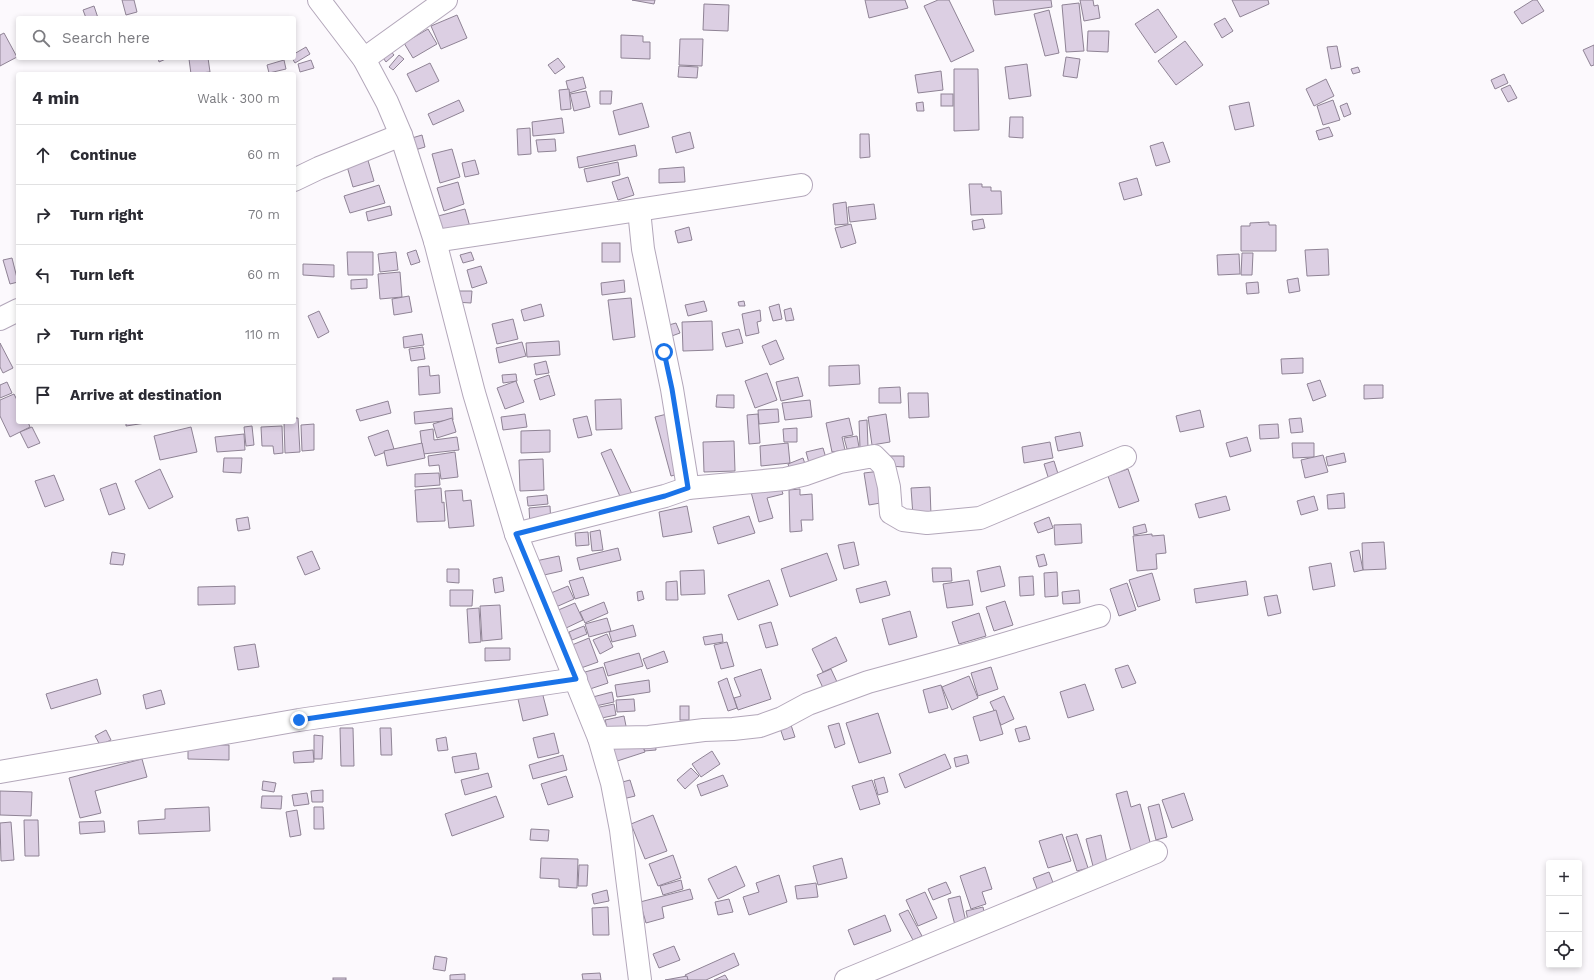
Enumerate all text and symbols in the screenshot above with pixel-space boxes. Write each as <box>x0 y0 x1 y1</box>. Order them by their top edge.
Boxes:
search box <box>16 16 296 60</box>
icon: search <box>30 27 52 49</box>
text: Search here <box>62 29 150 47</box>
text: 4 min <box>32 88 79 108</box>
text: Walk · 300 m <box>197 91 280 106</box>
icon: ahead <box>32 144 54 166</box>
text: Continue <box>70 146 137 164</box>
text: 60 m <box>247 147 280 162</box>
icon: right <box>32 204 54 226</box>
text: Turn right <box>70 206 143 224</box>
text: 70 m <box>248 207 280 222</box>
icon: left <box>32 264 54 286</box>
text: Turn left <box>70 266 134 284</box>
text: 60 m <box>247 267 280 282</box>
icon: right <box>32 324 54 346</box>
text: Turn right <box>70 326 143 344</box>
text: 110 m <box>245 327 280 342</box>
route start <box>655 343 673 361</box>
icon: arrive <box>32 384 54 406</box>
text: Arrive at destination <box>70 386 222 404</box>
route end <box>290 711 308 729</box>
map controls <box>1546 860 1582 968</box>
button: + <box>1546 860 1582 896</box>
button: − <box>1546 896 1582 932</box>
button: locate <box>1546 932 1582 968</box>

